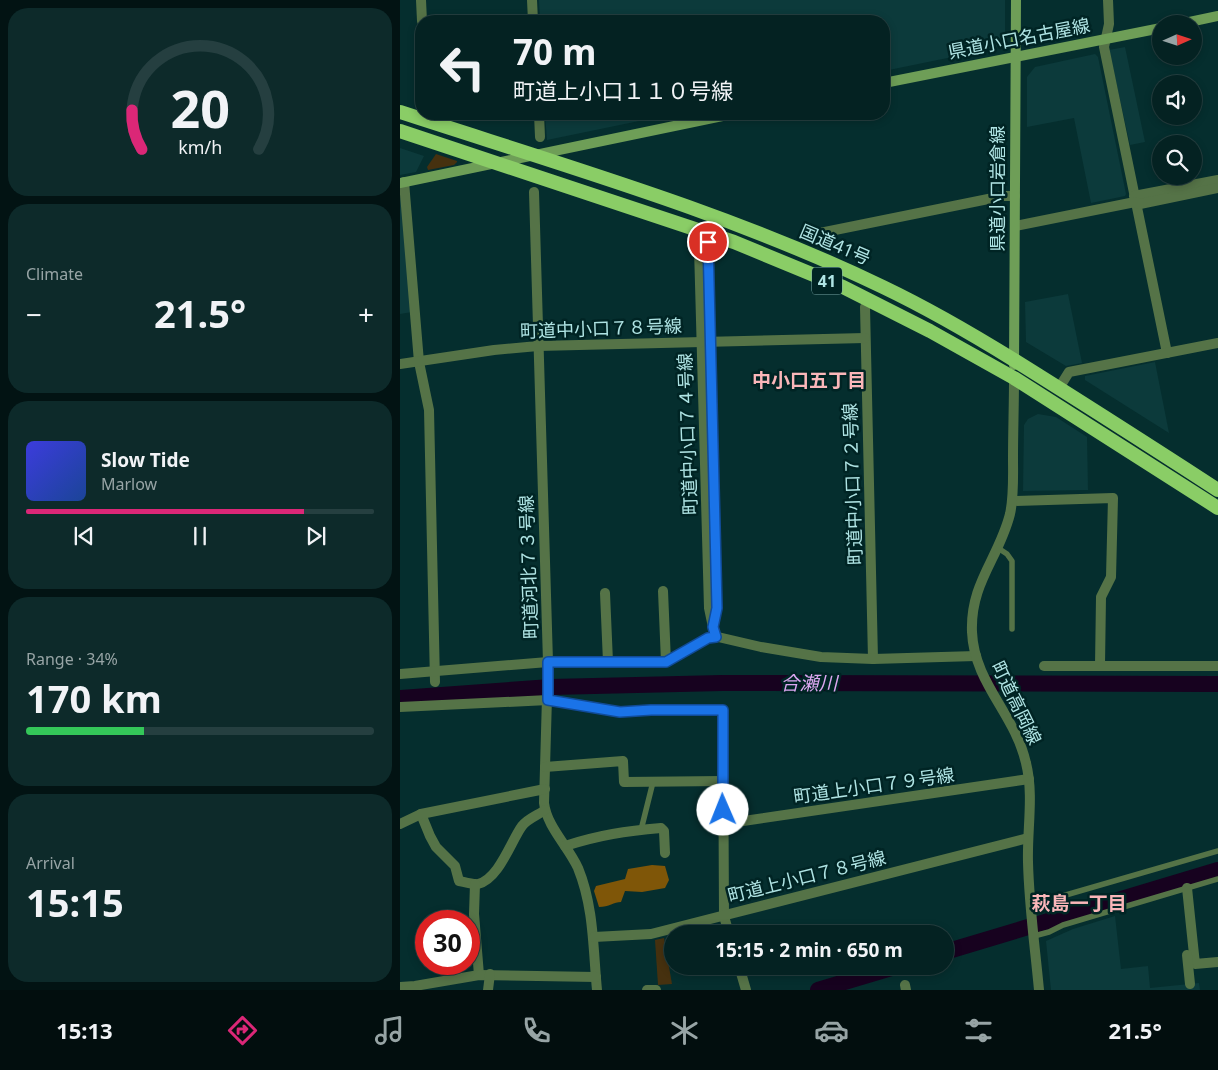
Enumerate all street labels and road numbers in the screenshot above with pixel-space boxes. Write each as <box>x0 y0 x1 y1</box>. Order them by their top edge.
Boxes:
street label: 県道小口名古屋線 <box>946 13 1092 64</box>
street label: 県道小口岩倉線 <box>985 126 1009 252</box>
street label: 国道41号 <box>796 218 874 270</box>
road number: 41 <box>812 268 842 294</box>
street label: 町道中小口７８号線 <box>520 313 682 343</box>
street label: 町道中小口７４号線 <box>672 353 702 515</box>
street label: 町道中小口７２号線 <box>837 403 867 565</box>
street label: 町道河北７３号線 <box>513 495 543 639</box>
street label: 町道高岡線 <box>986 657 1047 748</box>
street label: 町道上小口７９号線 <box>792 762 956 808</box>
street label: 町道上小口７８号線 <box>725 845 888 907</box>

